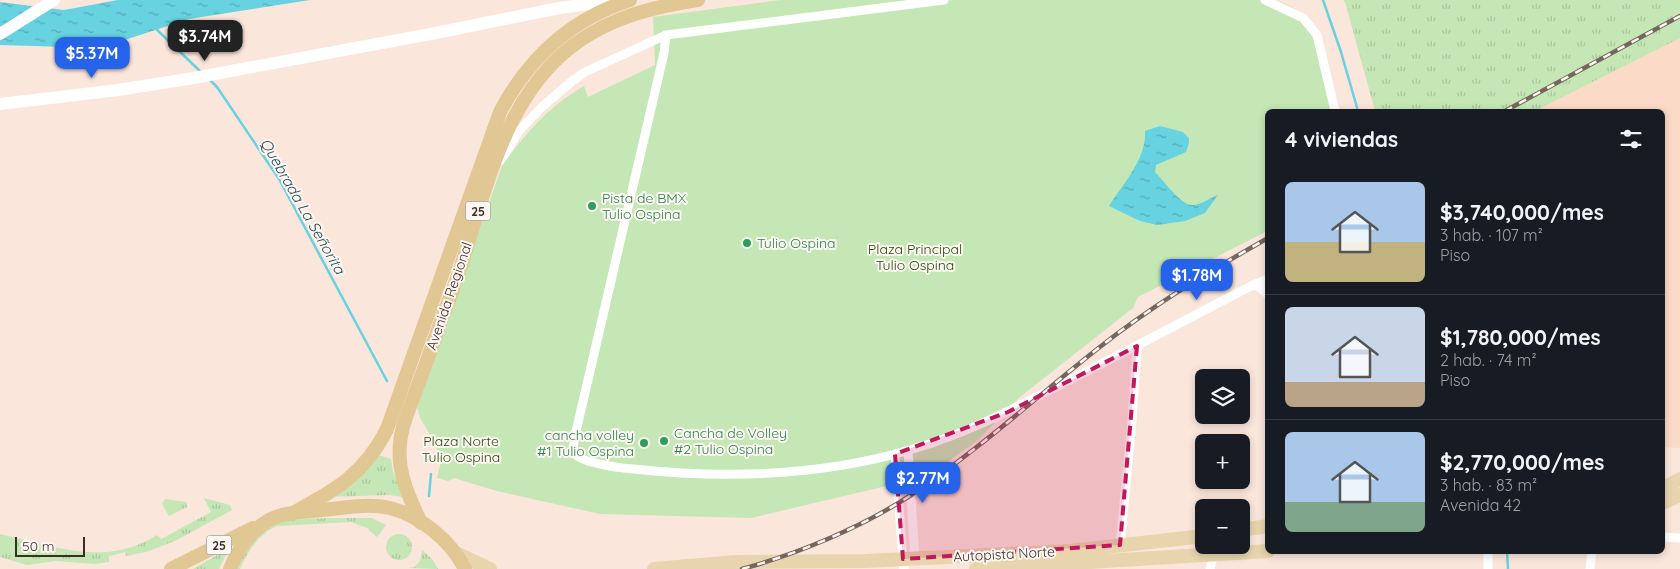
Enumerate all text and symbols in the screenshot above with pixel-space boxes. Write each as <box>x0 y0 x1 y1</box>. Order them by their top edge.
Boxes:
pin: $3.74M <box>164 20 246 62</box>
text: $3.74M <box>179 26 231 46</box>
pin: $5.37M <box>51 36 133 79</box>
text: $5.37M <box>66 43 118 63</box>
icon: filters <box>1617 125 1645 153</box>
text: 4 viviendas <box>1285 126 1398 152</box>
water label: Quebrada La Señorita <box>256 135 350 278</box>
place label: Pista de BMX Tulio Ospina <box>602 189 687 223</box>
text: $3,740,000/mes <box>1440 199 1604 225</box>
marker: Pista de BMX Tulio Ospina <box>586 200 598 212</box>
road number: 25 <box>466 202 490 220</box>
icon: home <box>1325 202 1385 262</box>
text: 3 hab. · 107 m² <box>1440 225 1543 245</box>
place label: Tulio Ospina <box>757 234 836 252</box>
marker: Tulio Ospina <box>741 237 753 249</box>
street label: Avenida Regional <box>422 240 476 352</box>
park label: Plaza Principal Tulio Ospina <box>868 240 962 274</box>
text: Piso <box>1440 245 1470 265</box>
pin: $1.78M <box>1156 258 1238 301</box>
text: $1.78M <box>1172 265 1222 285</box>
text: $1,780,000/mes <box>1440 324 1601 350</box>
icon: home <box>1325 327 1385 387</box>
text: 2 hab. · 74 m² <box>1440 350 1537 370</box>
map controls <box>1195 369 1250 554</box>
button: layers <box>1195 369 1250 424</box>
text: Piso <box>1440 370 1470 390</box>
place label: Cancha de Volley #2 Tulio Ospina <box>674 424 787 458</box>
place label: cancha volley #1 Tulio Ospina <box>537 426 634 460</box>
park label: Plaza Norte Tulio Ospina <box>422 432 500 466</box>
button: + <box>1195 434 1250 489</box>
marker: Cancha de Volley #2 Tulio Ospina <box>658 435 670 447</box>
marker: cancha volley #1 Tulio Ospina <box>638 437 650 449</box>
text: $2,770,000/mes <box>1440 449 1604 475</box>
icon: home <box>1325 452 1385 512</box>
pin: $2.77M <box>882 462 964 504</box>
text: $2.77M <box>896 468 950 488</box>
text: 3 hab. · 83 m² <box>1440 475 1537 495</box>
text: Avenida 42 <box>1440 495 1521 515</box>
button: − <box>1195 499 1250 554</box>
scale bar <box>15 534 85 557</box>
road number: 25 <box>206 536 232 554</box>
text: 50 m <box>22 537 55 555</box>
street label: Autopista Norte <box>953 542 1055 566</box>

